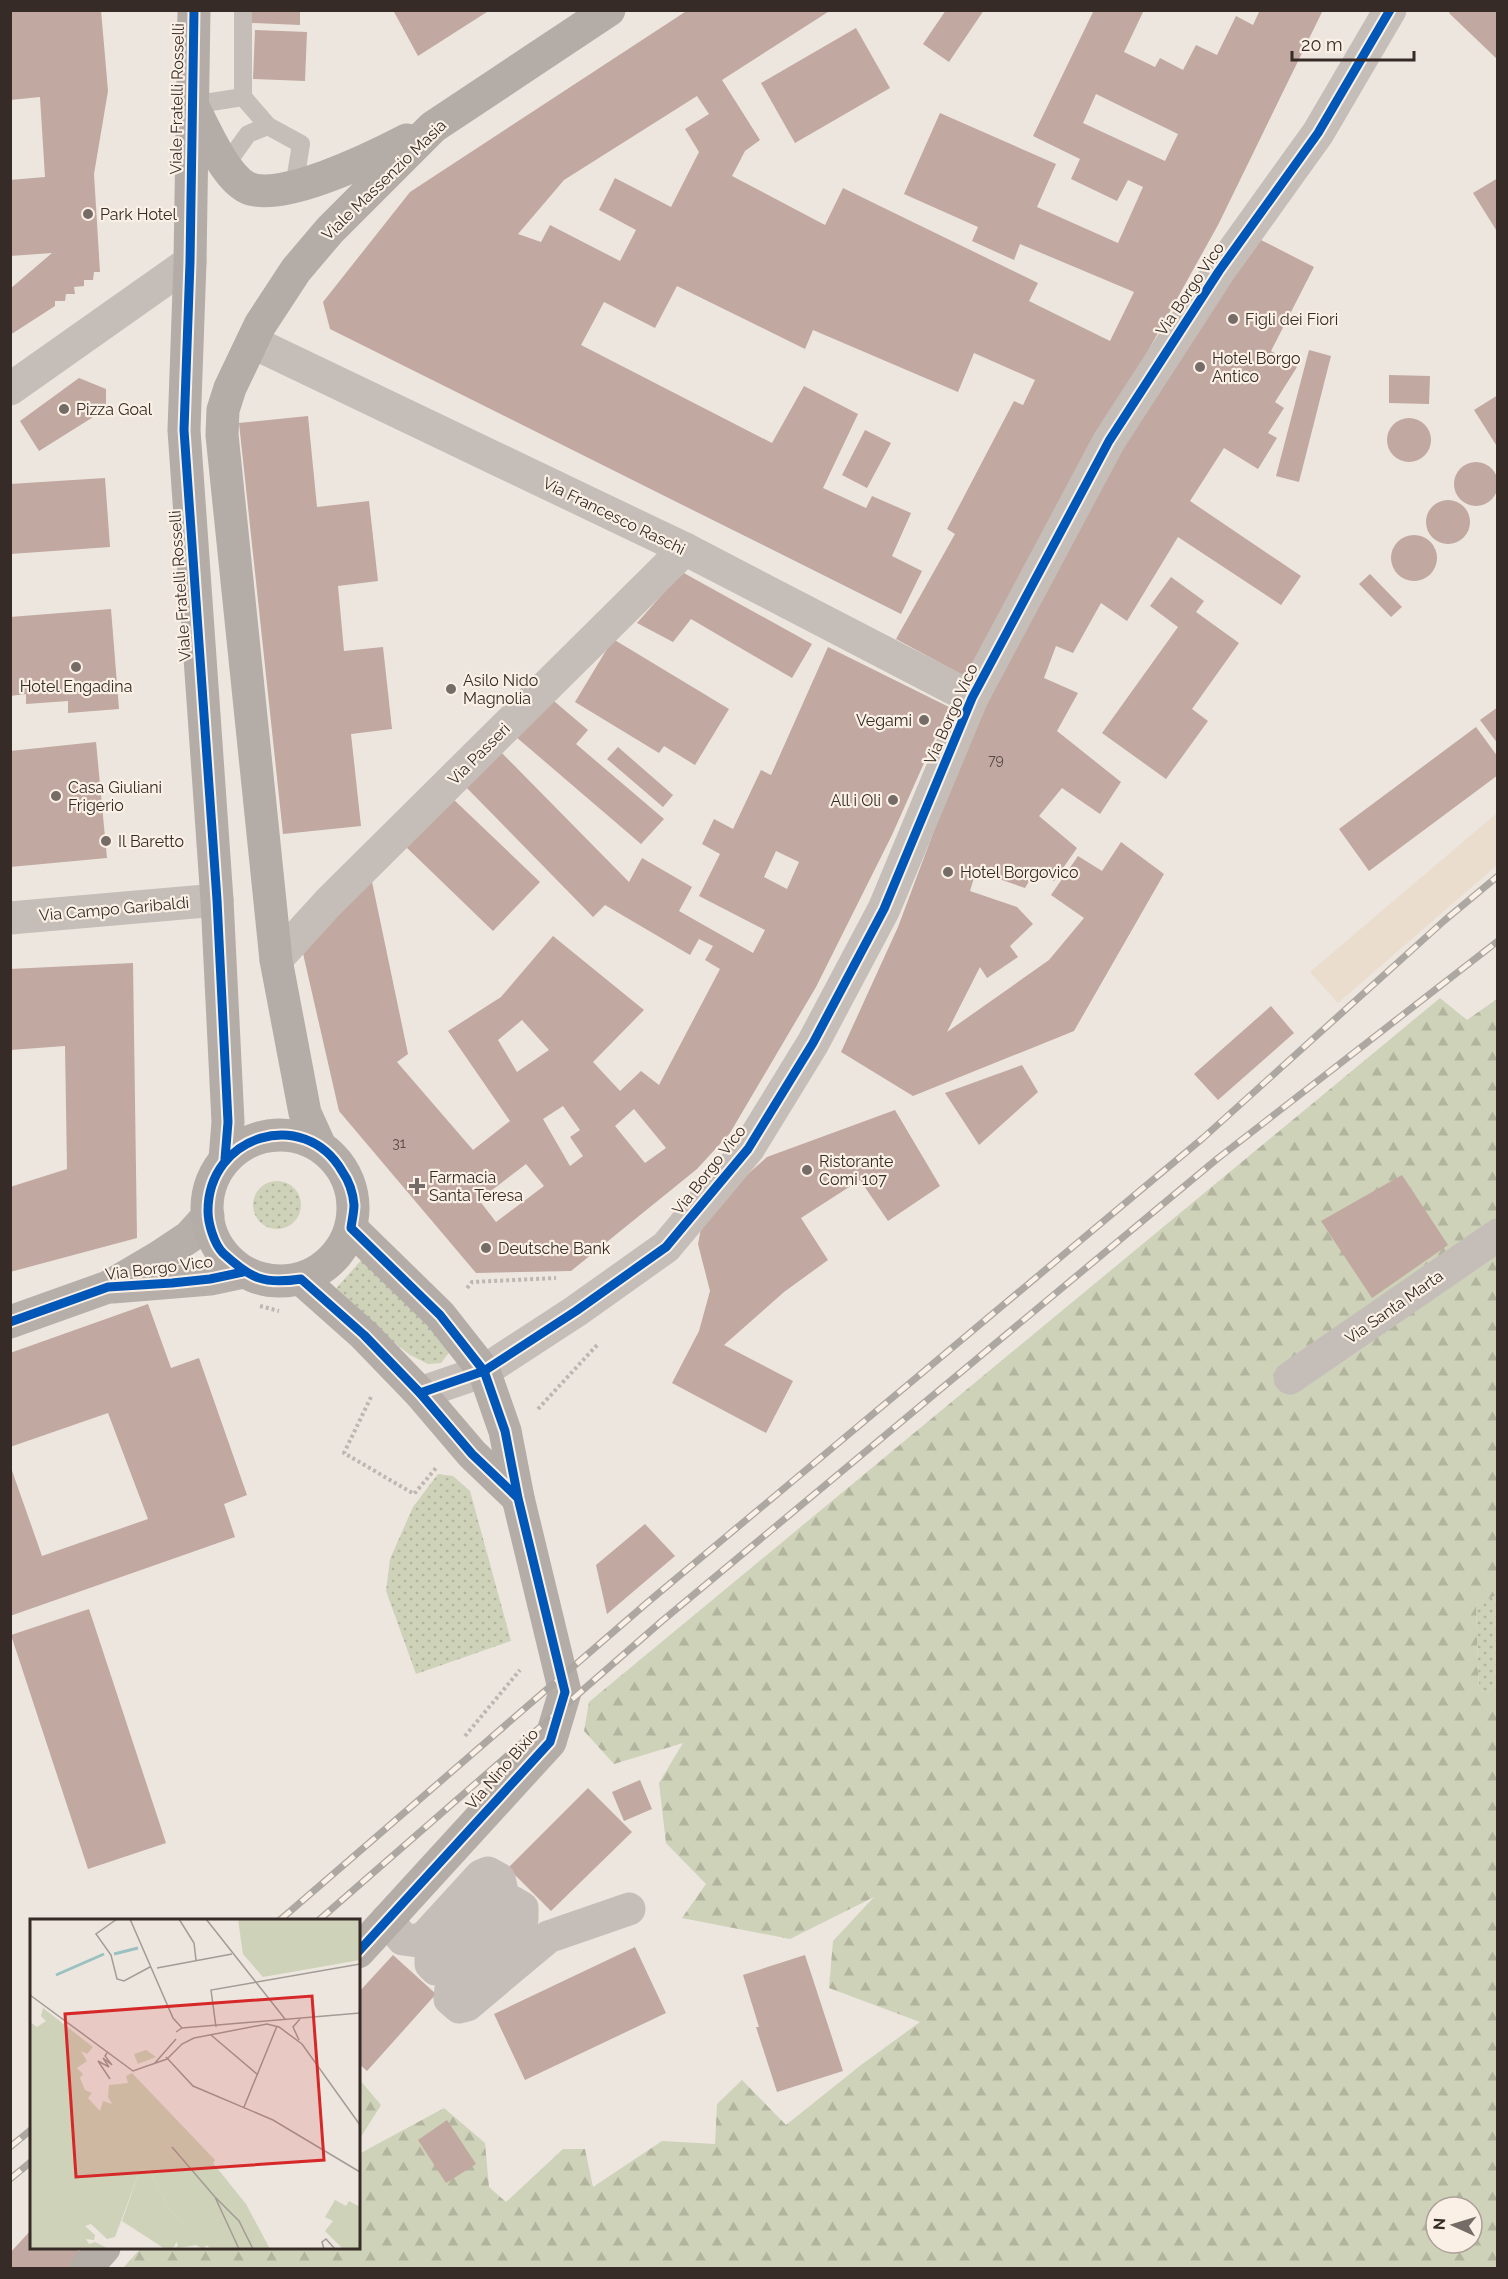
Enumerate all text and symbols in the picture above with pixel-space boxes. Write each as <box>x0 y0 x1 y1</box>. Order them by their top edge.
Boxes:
street label: Viale Fratelli Rosselli <box>166 23 188 175</box>
scale bar <box>1292 24 1414 62</box>
text: 20 m <box>1301 34 1343 55</box>
street label: Viale Massenzio Masia <box>318 116 450 244</box>
place label: Park Hotel <box>100 205 177 224</box>
marker: Park Hotel <box>81 207 95 221</box>
street label: Via Borgo Vico <box>1152 239 1228 339</box>
place label: Figli dei Fiori <box>1245 310 1338 329</box>
marker: Figli dei Fiori <box>1226 312 1240 326</box>
place label: Hotel Borgo Antico <box>1212 349 1301 386</box>
marker: Hotel Borgo Antico <box>1193 360 1207 374</box>
place label: Pizza Goal <box>76 400 153 419</box>
marker: Pizza Goal <box>57 402 71 416</box>
street label: Via Francesco Raschi <box>540 473 688 559</box>
street label: Viale Fratelli Rosselli <box>165 510 195 662</box>
marker: Hotel Engadina <box>69 660 83 674</box>
street label: Via Borgo Vico <box>920 661 982 767</box>
place label: Asilo Nido Magnolia <box>463 671 538 708</box>
place label: Hotel Engadina <box>20 677 132 696</box>
marker: Asilo Nido Magnolia <box>444 682 458 696</box>
place label: Vegami <box>856 711 912 730</box>
marker: Vegami <box>917 713 931 727</box>
street label: Via Passeri <box>444 719 514 789</box>
house number: 79 <box>988 752 1004 768</box>
place label: Casa Giuliani Frigerio <box>68 778 162 815</box>
marker: Casa Giuliani Frigerio <box>49 789 63 803</box>
place label: All i Oli <box>830 791 881 810</box>
marker: All i Oli <box>886 793 900 807</box>
place label: Il Baretto <box>118 832 184 851</box>
marker: Il Baretto <box>99 834 113 848</box>
place label: Hotel Borgovico <box>960 863 1079 882</box>
marker: Hotel Borgovico <box>941 865 955 879</box>
street label: Via Campo Garibaldi <box>38 893 190 925</box>
street label: Via Borgo Vico <box>668 1122 750 1218</box>
house number: 31 <box>392 1135 406 1151</box>
place label: Ristorante Comi 107 <box>819 1152 894 1189</box>
marker: Ristorante Comi 107 <box>800 1163 814 1177</box>
place label: Farmacia Santa Teresa <box>429 1168 523 1205</box>
marker: Farmacia Santa Teresa <box>410 1179 424 1193</box>
place label: Deutsche Bank <box>498 1239 611 1258</box>
marker: Deutsche Bank <box>479 1241 493 1255</box>
street label: Via Borgo Vico <box>104 1252 214 1284</box>
street label: Via Santa Marta <box>1341 1266 1447 1348</box>
street label: Via Nino Bixio <box>462 1725 542 1813</box>
inset map <box>30 1919 360 2249</box>
north arrow <box>1424 2195 1484 2255</box>
text: N <box>1430 2217 1449 2231</box>

